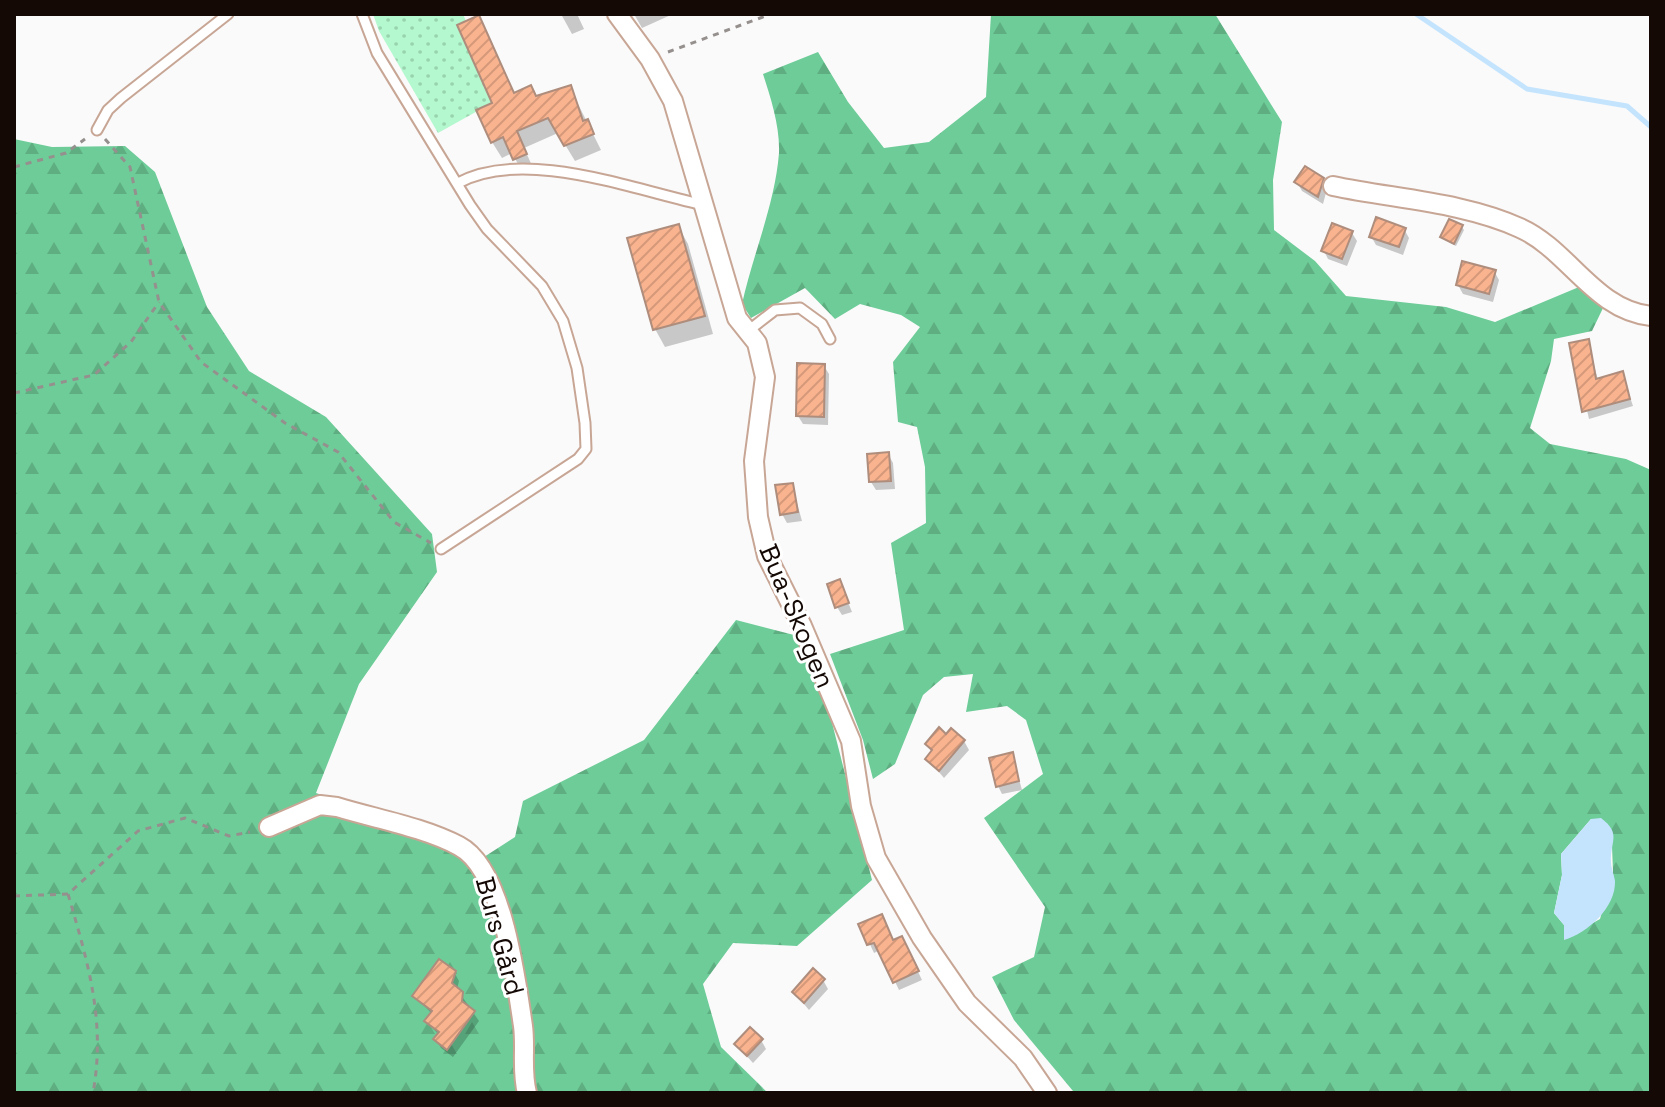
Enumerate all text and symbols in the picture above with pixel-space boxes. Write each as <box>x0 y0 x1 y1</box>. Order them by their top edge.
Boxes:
street label: Bua-Skogen <box>751 539 843 693</box>
street label: Burs Gård <box>468 873 532 999</box>

